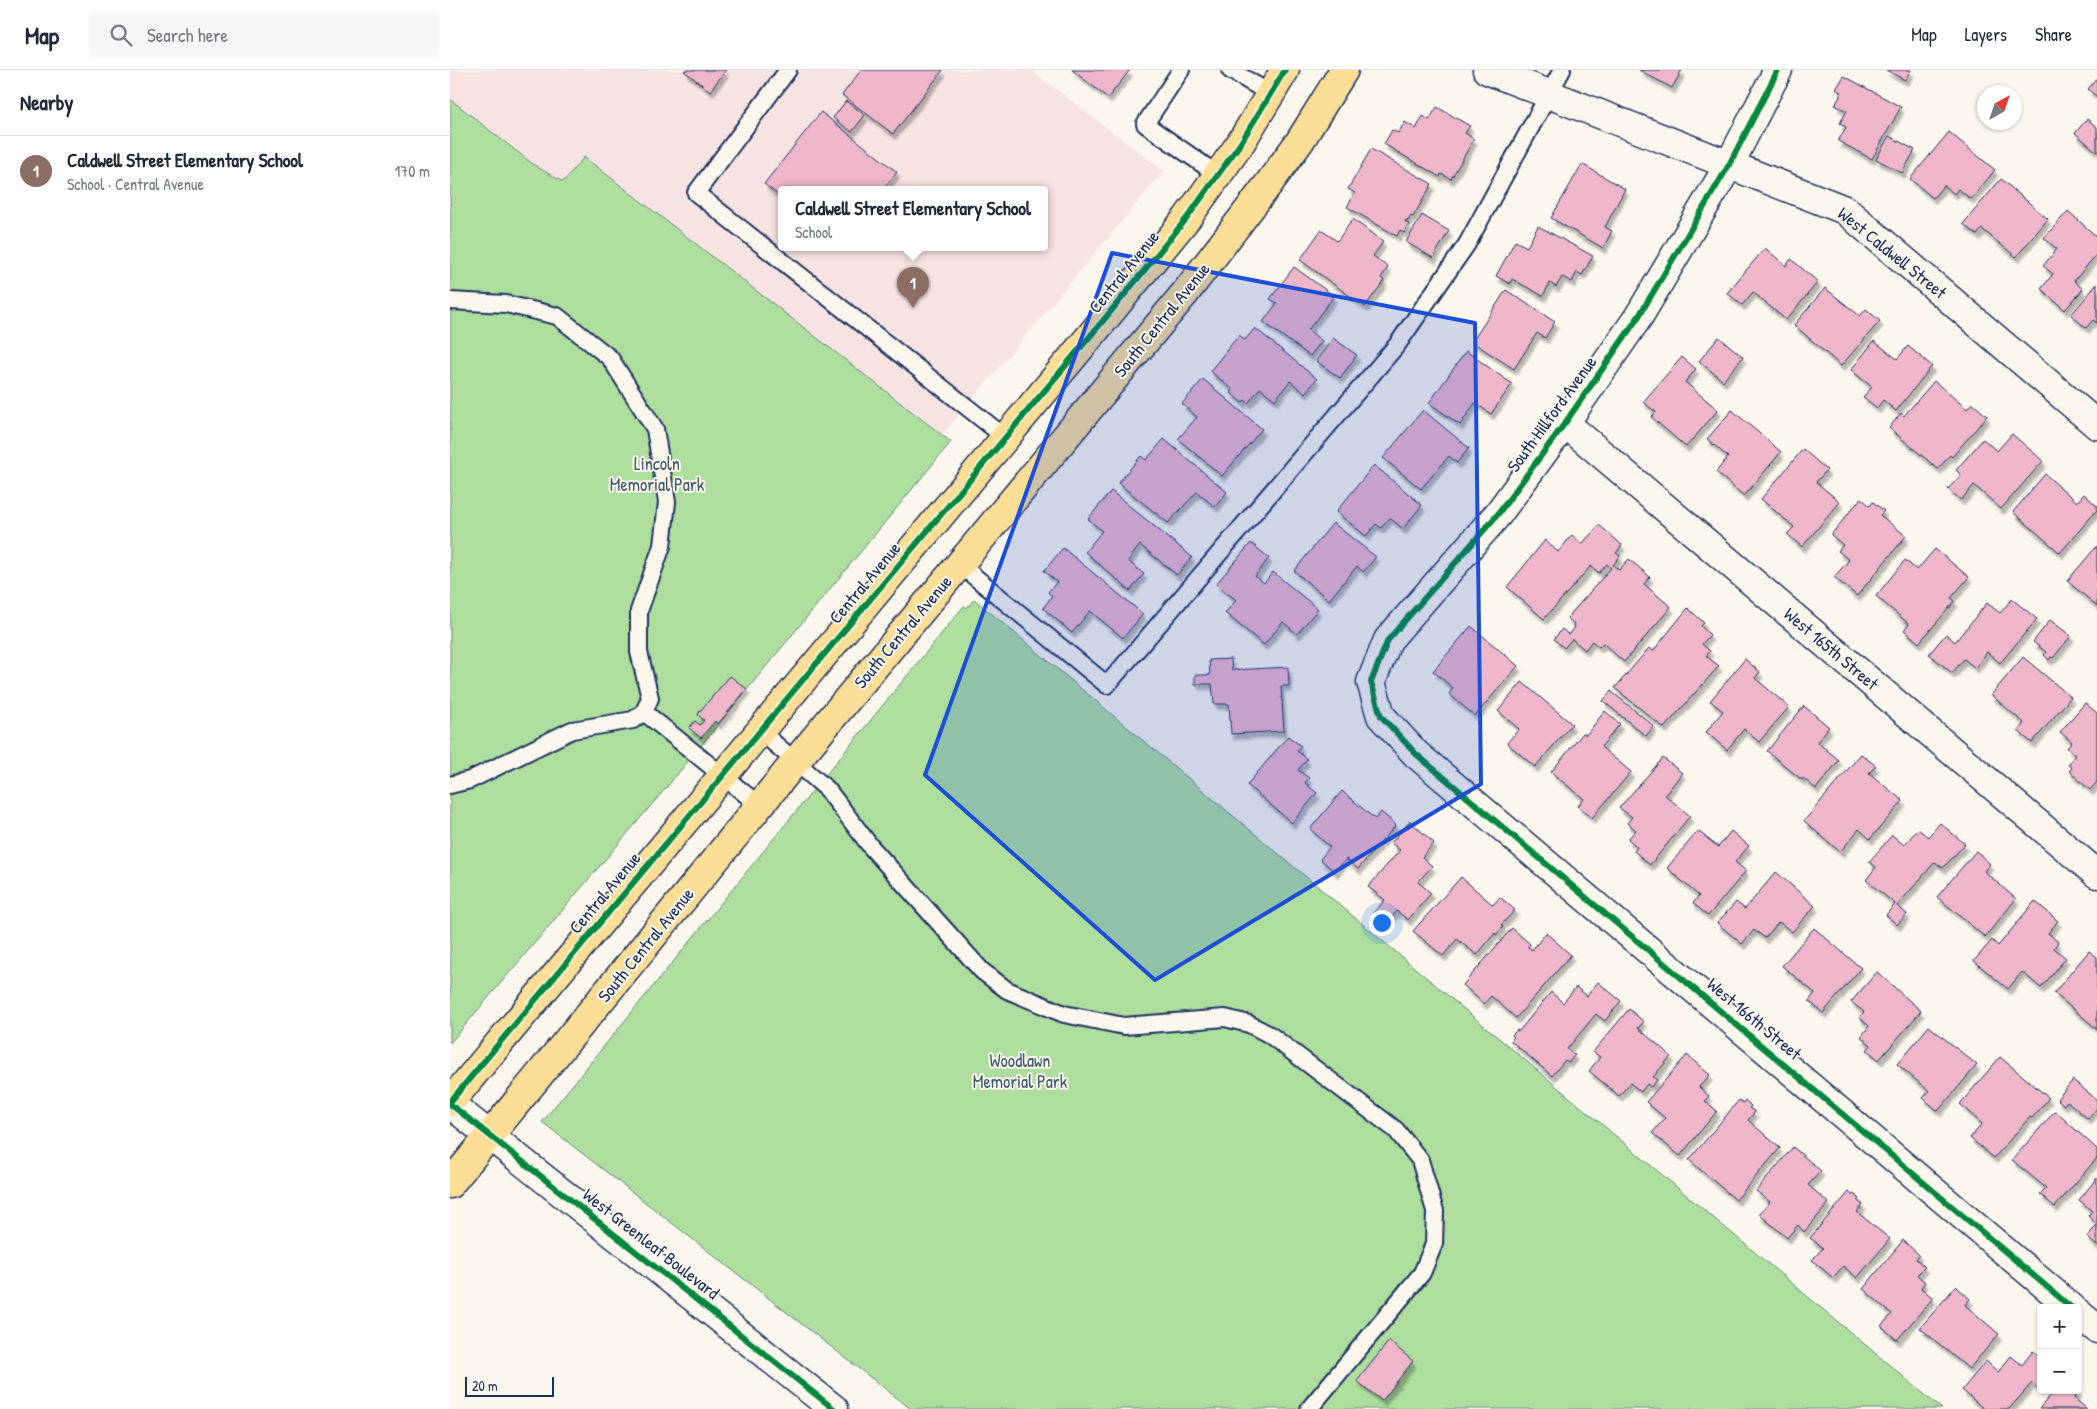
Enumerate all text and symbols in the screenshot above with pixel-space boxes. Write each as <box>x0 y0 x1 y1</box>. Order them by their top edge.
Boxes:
search box <box>89 12 439 57</box>
text: Map <box>25 19 59 51</box>
icon: search <box>107 21 135 49</box>
text: Search here <box>147 22 228 48</box>
text: Map <box>1911 22 1937 47</box>
text: Layers <box>1965 22 2007 47</box>
text: Share <box>2035 22 2072 47</box>
north arrow <box>1977 85 2022 130</box>
text: Nearby <box>20 88 73 117</box>
text: Caldwell Street Elementary School <box>67 147 303 173</box>
text: 1 <box>33 160 39 182</box>
text: 170 m <box>395 160 430 182</box>
text: School · Central Avenue <box>67 173 204 195</box>
popup <box>778 186 1048 251</box>
text: Caldwell Street Elementary School <box>795 195 1031 221</box>
street label: West Caldwell Street <box>1833 201 1953 305</box>
text: School <box>795 221 832 243</box>
street label: Central Avenue <box>1082 225 1165 318</box>
street label: South Central Avenue <box>1108 257 1216 382</box>
pin: 1 <box>897 267 929 308</box>
street label: South Hillford Avenue <box>1501 350 1602 477</box>
park label: Lincoln Memorial Park <box>610 451 705 497</box>
street label: Central Avenue <box>823 536 906 629</box>
street label: South Central Avenue <box>848 570 957 694</box>
street label: West 165th Street <box>1779 602 1885 696</box>
street label: Central Avenue <box>563 846 646 939</box>
street label: South Central Avenue <box>592 882 700 1007</box>
your location <box>1369 910 1395 936</box>
street label: West 166th Street <box>1702 972 1807 1066</box>
park label: Woodlawn Memorial Park <box>973 1048 1068 1094</box>
street label: West Greenleaf Boulevard <box>578 1182 725 1305</box>
map controls <box>2037 1304 2082 1394</box>
button: + <box>2037 1304 2082 1349</box>
button: − <box>2037 1349 2082 1394</box>
scale bar <box>465 1374 554 1397</box>
text: 20 m <box>472 1376 498 1395</box>

